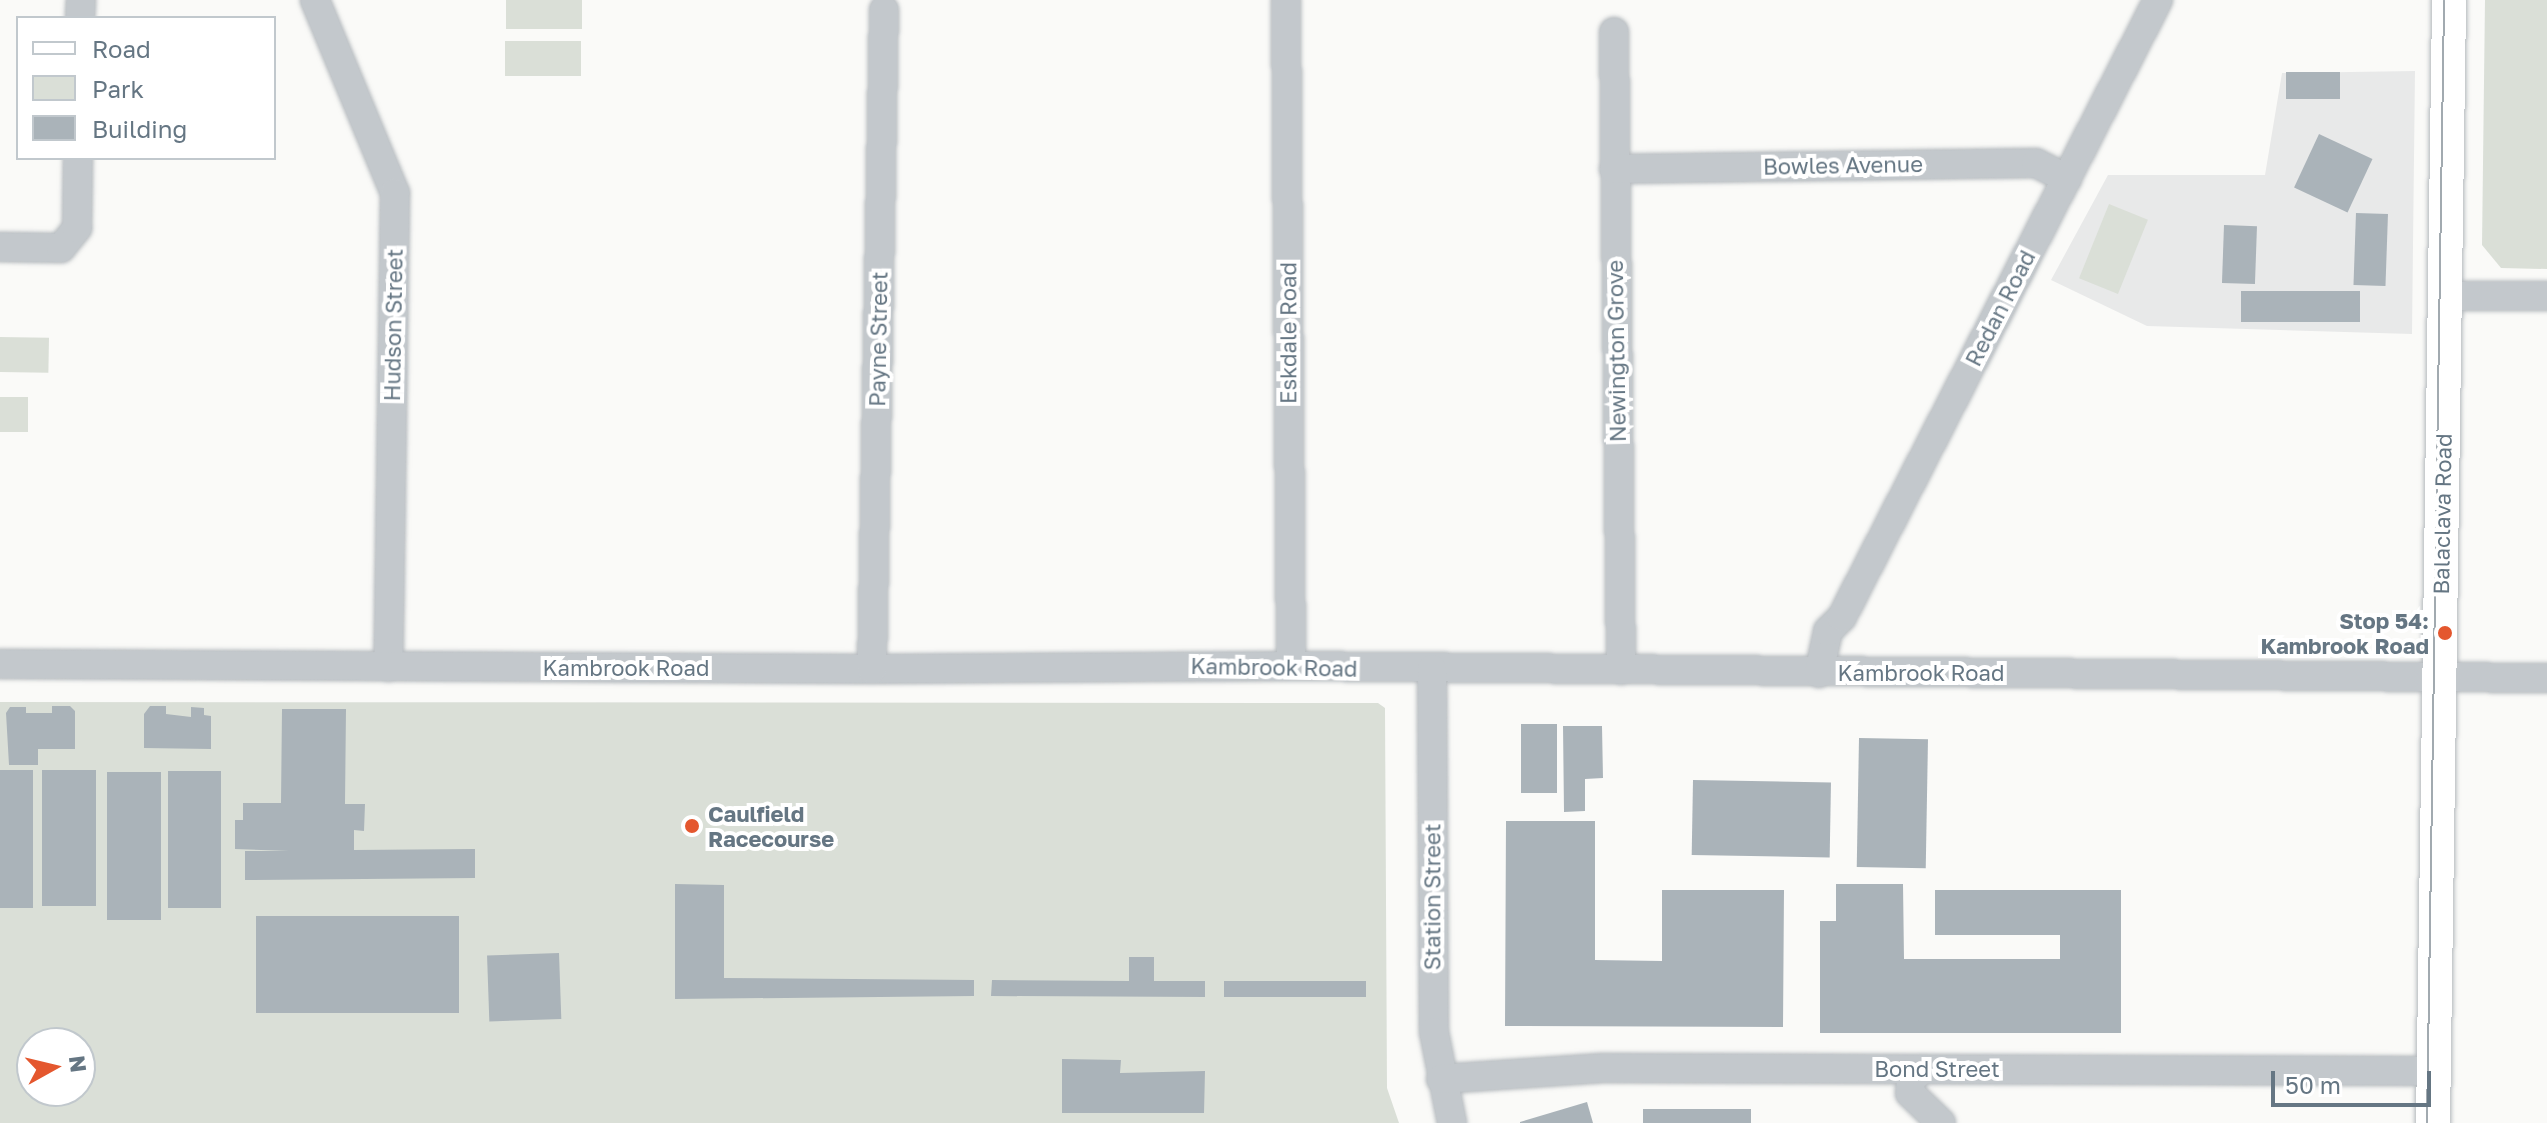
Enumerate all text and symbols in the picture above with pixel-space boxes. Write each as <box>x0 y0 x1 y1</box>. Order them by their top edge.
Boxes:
legend <box>16 16 276 160</box>
text: Road <box>92 34 151 63</box>
text: Park <box>92 74 144 103</box>
text: Building <box>92 114 187 143</box>
street label: Bowles Avenue <box>1763 150 1923 180</box>
street label: Redan Road <box>1960 246 2040 370</box>
street label: Hudson Street <box>378 248 408 402</box>
street label: Newington Grove <box>1601 260 1631 442</box>
street label: Eskdale Road <box>1275 262 1301 404</box>
street label: Payne Street <box>864 271 892 407</box>
street label: Balaclava Road <box>2427 433 2457 595</box>
place label: Stop 54: Kambrook Road <box>2260 607 2429 658</box>
marker: Stop 54: Kambrook Road <box>2436 624 2454 642</box>
street label: Kambrook Road <box>1190 652 1358 682</box>
street label: Kambrook Road <box>543 655 709 681</box>
street label: Kambrook Road <box>1838 660 2004 686</box>
place label: Caulfield Racecourse <box>708 800 834 852</box>
marker: Caulfield Racecourse <box>683 817 701 835</box>
street label: Station Street <box>1419 824 1445 970</box>
north arrow <box>16 1027 96 1107</box>
text: N <box>64 1054 93 1074</box>
scale bar <box>2275 1055 2435 1105</box>
street label: Bond Street <box>1874 1056 2000 1082</box>
text: 50 m <box>2285 1070 2341 1099</box>

